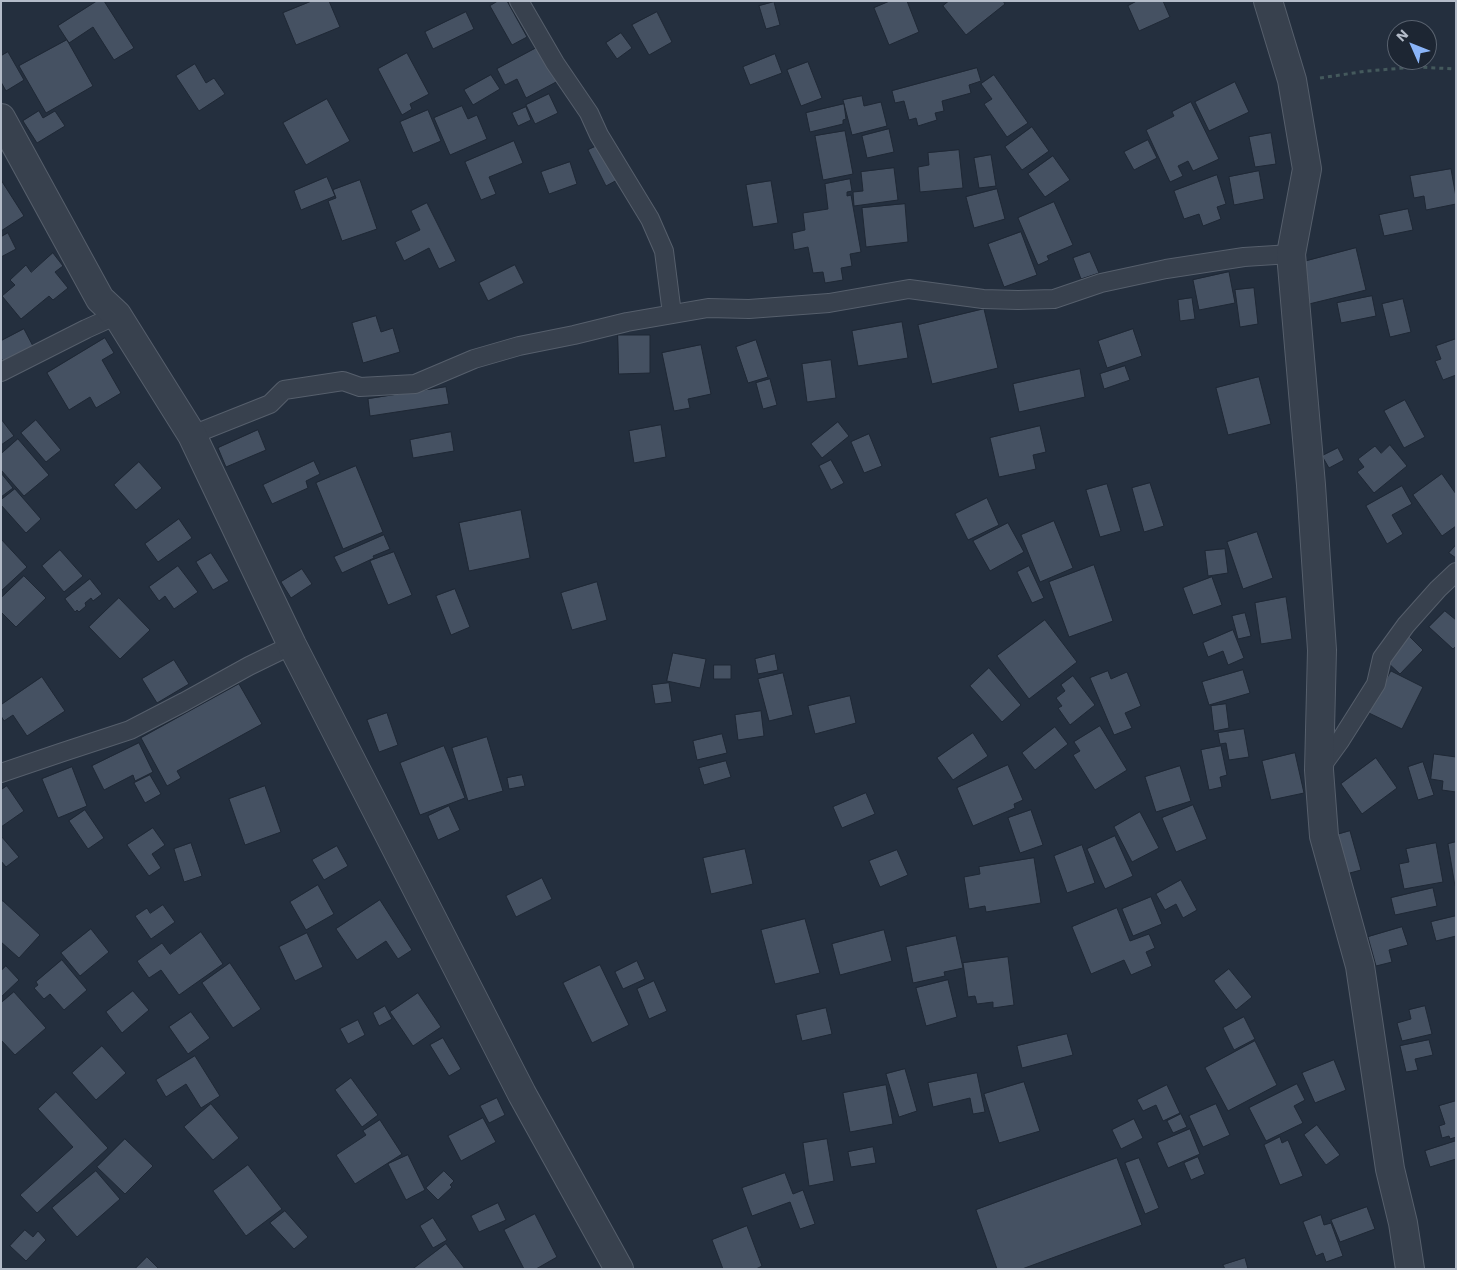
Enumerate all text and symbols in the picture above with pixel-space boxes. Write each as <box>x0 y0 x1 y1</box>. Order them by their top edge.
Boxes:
north arrow <box>1387 20 1437 70</box>
text: N <box>1393 26 1411 45</box>

